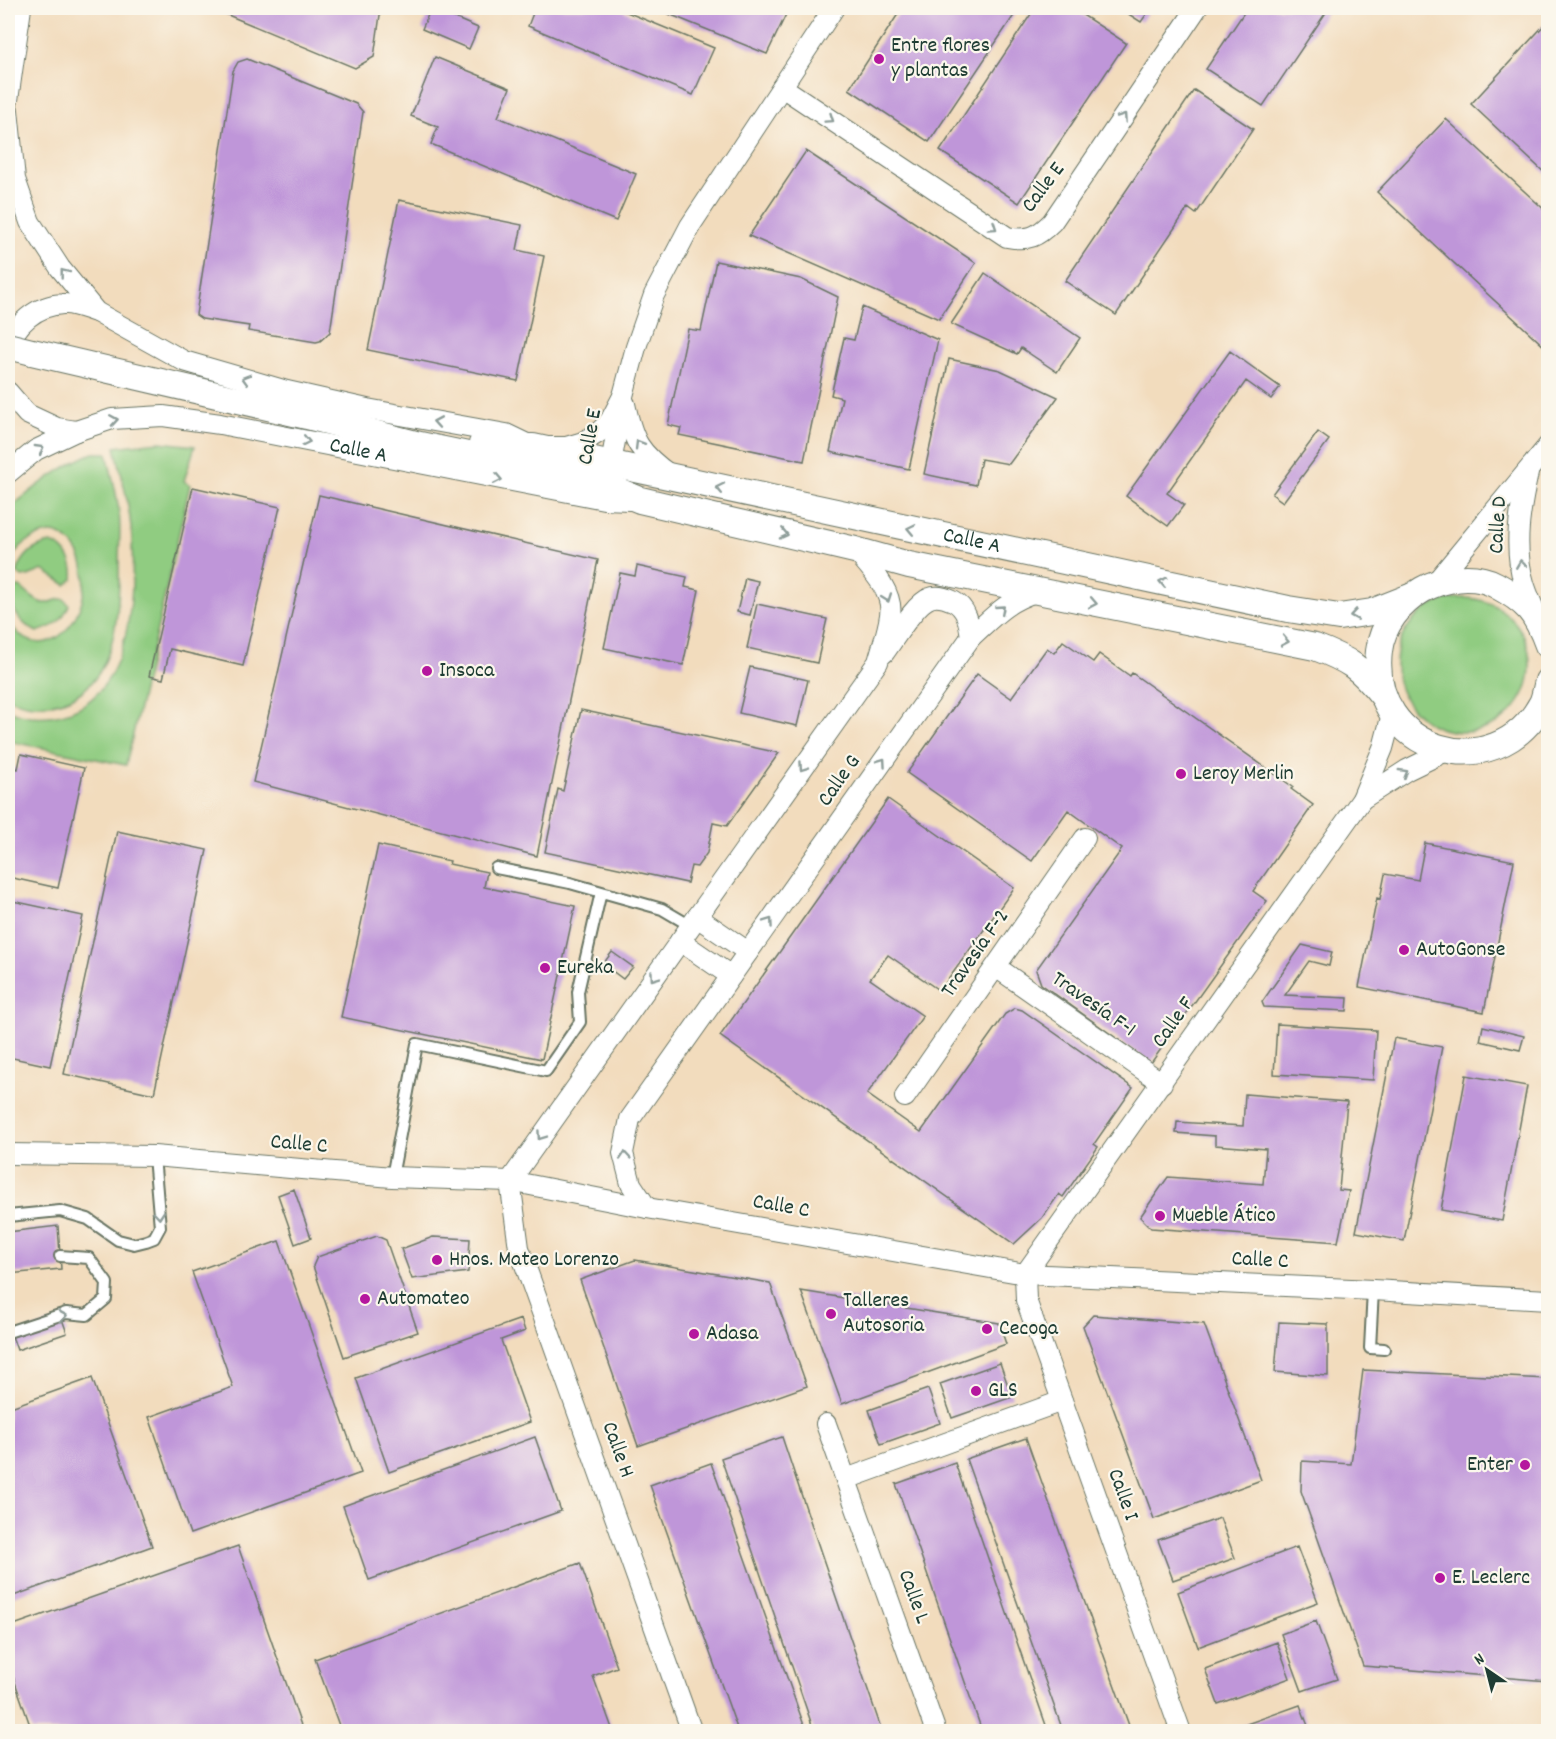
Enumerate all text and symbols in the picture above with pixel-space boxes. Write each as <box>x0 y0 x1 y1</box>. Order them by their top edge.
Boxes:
place label: Entre flores y plantas <box>891 31 990 87</box>
marker: Entre flores y plantas <box>872 52 886 66</box>
one-way arrow <box>824 112 835 123</box>
one-way arrow <box>1116 113 1127 124</box>
street label: Calle E <box>1015 156 1073 220</box>
one-way arrow <box>986 220 997 231</box>
one-way arrow <box>61 268 72 279</box>
one-way arrow <box>241 374 252 386</box>
street label: Calle E <box>571 407 611 467</box>
one-way arrow <box>109 415 119 427</box>
one-way arrow <box>432 416 442 429</box>
street label: Calle A <box>327 430 390 472</box>
one-way arrow <box>301 434 311 447</box>
one-way arrow <box>634 440 646 450</box>
one-way arrow <box>34 445 44 456</box>
one-way arrow <box>492 472 502 485</box>
one-way arrow <box>715 483 725 496</box>
street label: Calle D <box>1482 495 1516 555</box>
street label: Calle A <box>940 520 1004 562</box>
one-way arrow <box>906 523 916 536</box>
one-way arrow <box>779 526 789 539</box>
one-way arrow <box>1515 559 1527 568</box>
one-way arrow <box>1158 577 1168 590</box>
one-way arrow <box>879 592 892 603</box>
one-way arrow <box>1088 596 1098 609</box>
one-way arrow <box>995 605 1005 616</box>
one-way arrow <box>1350 608 1359 620</box>
one-way arrow <box>1279 634 1289 647</box>
place label: Insoca <box>439 656 495 687</box>
marker: Insoca <box>420 664 434 678</box>
street label: Calle G <box>811 749 869 813</box>
one-way arrow <box>875 758 886 769</box>
place label: Leroy Merlin <box>1193 759 1294 790</box>
one-way arrow <box>799 760 810 771</box>
marker: Leroy Merlin <box>1174 767 1188 781</box>
one-way arrow <box>1398 769 1408 780</box>
street label: Travesía F-2 <box>934 903 1018 1005</box>
one-way arrow <box>762 917 773 928</box>
place label: AutoGonse <box>1416 935 1505 966</box>
marker: AutoGonse <box>1397 943 1411 957</box>
place label: Eureka <box>557 953 614 984</box>
marker: Eureka <box>538 961 552 975</box>
street label: Travesía F-1 <box>1044 964 1142 1046</box>
one-way arrow <box>650 971 661 982</box>
street label: Calle F <box>1145 991 1203 1055</box>
street label: Calle C <box>269 1127 329 1163</box>
one-way arrow <box>537 1130 548 1141</box>
one-way arrow <box>619 1151 632 1161</box>
street label: Calle C <box>750 1187 812 1227</box>
place label: Mueble Ático <box>1172 1201 1276 1232</box>
marker: Mueble Ático <box>1153 1209 1167 1223</box>
one-way arrow <box>152 1210 165 1219</box>
street label: Calle C <box>1231 1244 1290 1278</box>
place label: Hnos. Mateo Lorenzo <box>449 1245 619 1276</box>
marker: Hnos. Mateo Lorenzo <box>430 1253 444 1267</box>
place label: Automateo <box>377 1284 469 1315</box>
place label: Talleres Autosoria <box>843 1286 925 1342</box>
marker: Automateo <box>358 1292 372 1306</box>
marker: Talleres Autosoria <box>824 1307 838 1321</box>
one-way arrow <box>58 1310 68 1322</box>
place label: Cecoga <box>999 1314 1059 1345</box>
place label: Adasa <box>706 1319 759 1350</box>
marker: Cecoga <box>980 1322 994 1336</box>
marker: Adasa <box>687 1327 701 1341</box>
place label: GLS <box>988 1376 1018 1407</box>
marker: GLS <box>969 1384 983 1398</box>
street label: Calle H <box>593 1418 641 1482</box>
place label: Enter <box>1467 1450 1514 1481</box>
marker: Enter <box>1518 1458 1532 1472</box>
street label: Calle I <box>1098 1465 1146 1525</box>
place label: E. Leclerc <box>1452 1563 1530 1594</box>
street label: Calle L <box>889 1566 937 1628</box>
marker: E. Leclerc <box>1433 1571 1447 1585</box>
north arrow <box>1457 1640 1517 1700</box>
text: N <box>1470 1648 1490 1671</box>

